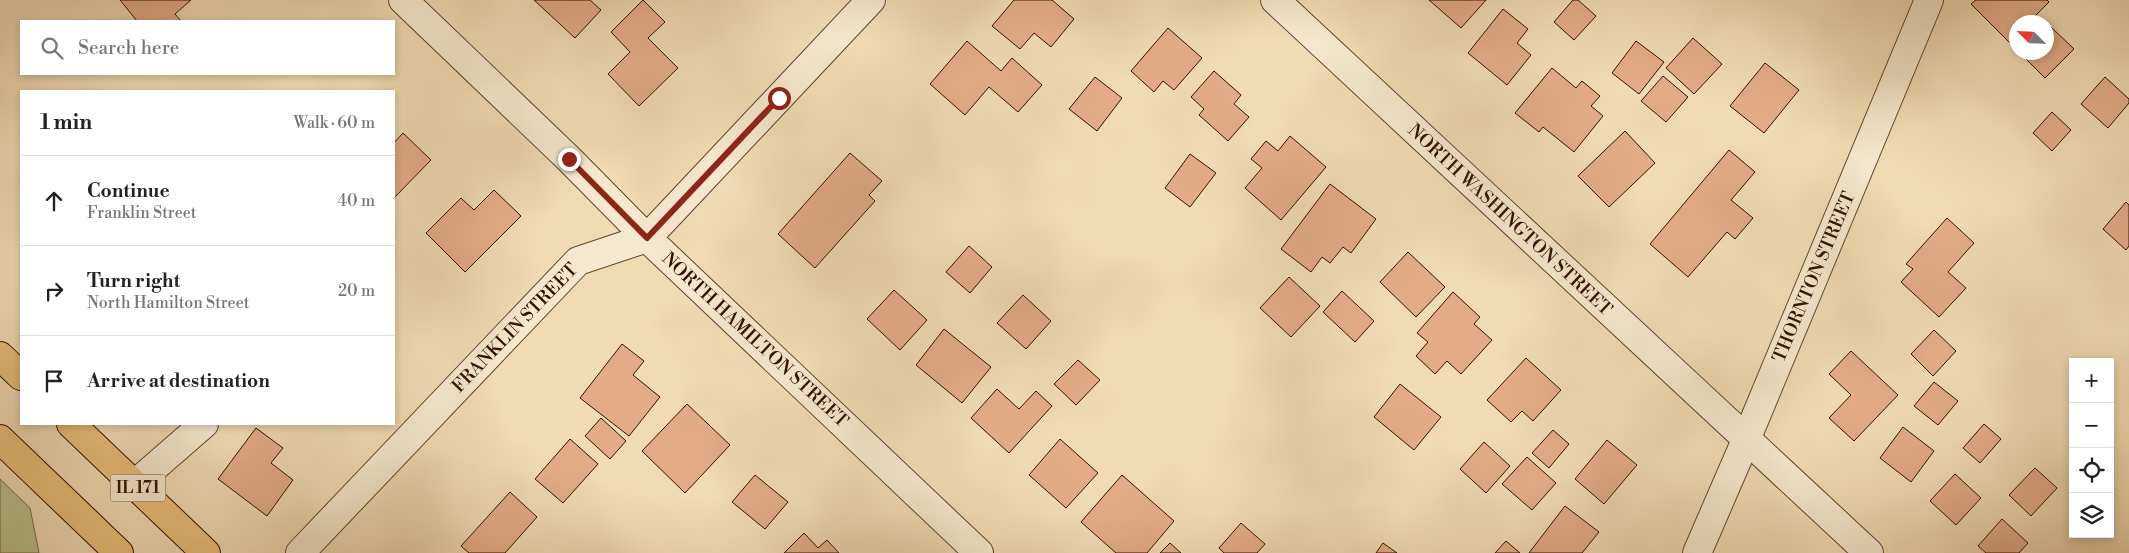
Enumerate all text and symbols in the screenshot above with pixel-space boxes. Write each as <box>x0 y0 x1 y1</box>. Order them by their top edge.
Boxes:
north arrow <box>2009 15 2054 60</box>
search box <box>20 20 395 75</box>
icon: search <box>38 34 66 62</box>
text: Search here <box>78 36 179 60</box>
route start <box>768 87 791 110</box>
text: 1 min <box>40 110 92 136</box>
text: Walk · 60 m <box>293 113 375 133</box>
street label: NORTH WASHINGTON STREET <box>1403 119 1617 321</box>
route end <box>558 148 581 171</box>
text: Continue <box>87 179 170 203</box>
icon: ahead <box>40 187 68 215</box>
street label: THORNTON STREET <box>1768 188 1860 366</box>
text: 40 m <box>338 191 375 211</box>
text: Franklin Street <box>87 203 196 223</box>
street label: NORTH HAMILTON STREET <box>657 247 853 433</box>
street label: FRANKLIN STREET <box>447 258 583 398</box>
text: Turn right <box>87 269 180 293</box>
icon: right <box>40 277 68 305</box>
text: 20 m <box>338 281 375 301</box>
text: North Hamilton Street <box>87 293 249 313</box>
map controls <box>2069 358 2114 538</box>
button: + <box>2069 358 2114 403</box>
icon: arrive <box>40 367 68 395</box>
text: Arrive at destination <box>87 369 270 393</box>
button: − <box>2069 403 2114 448</box>
button: locate <box>2069 448 2114 493</box>
road number: IL 171 <box>110 474 166 502</box>
button: layers <box>2069 493 2114 538</box>

